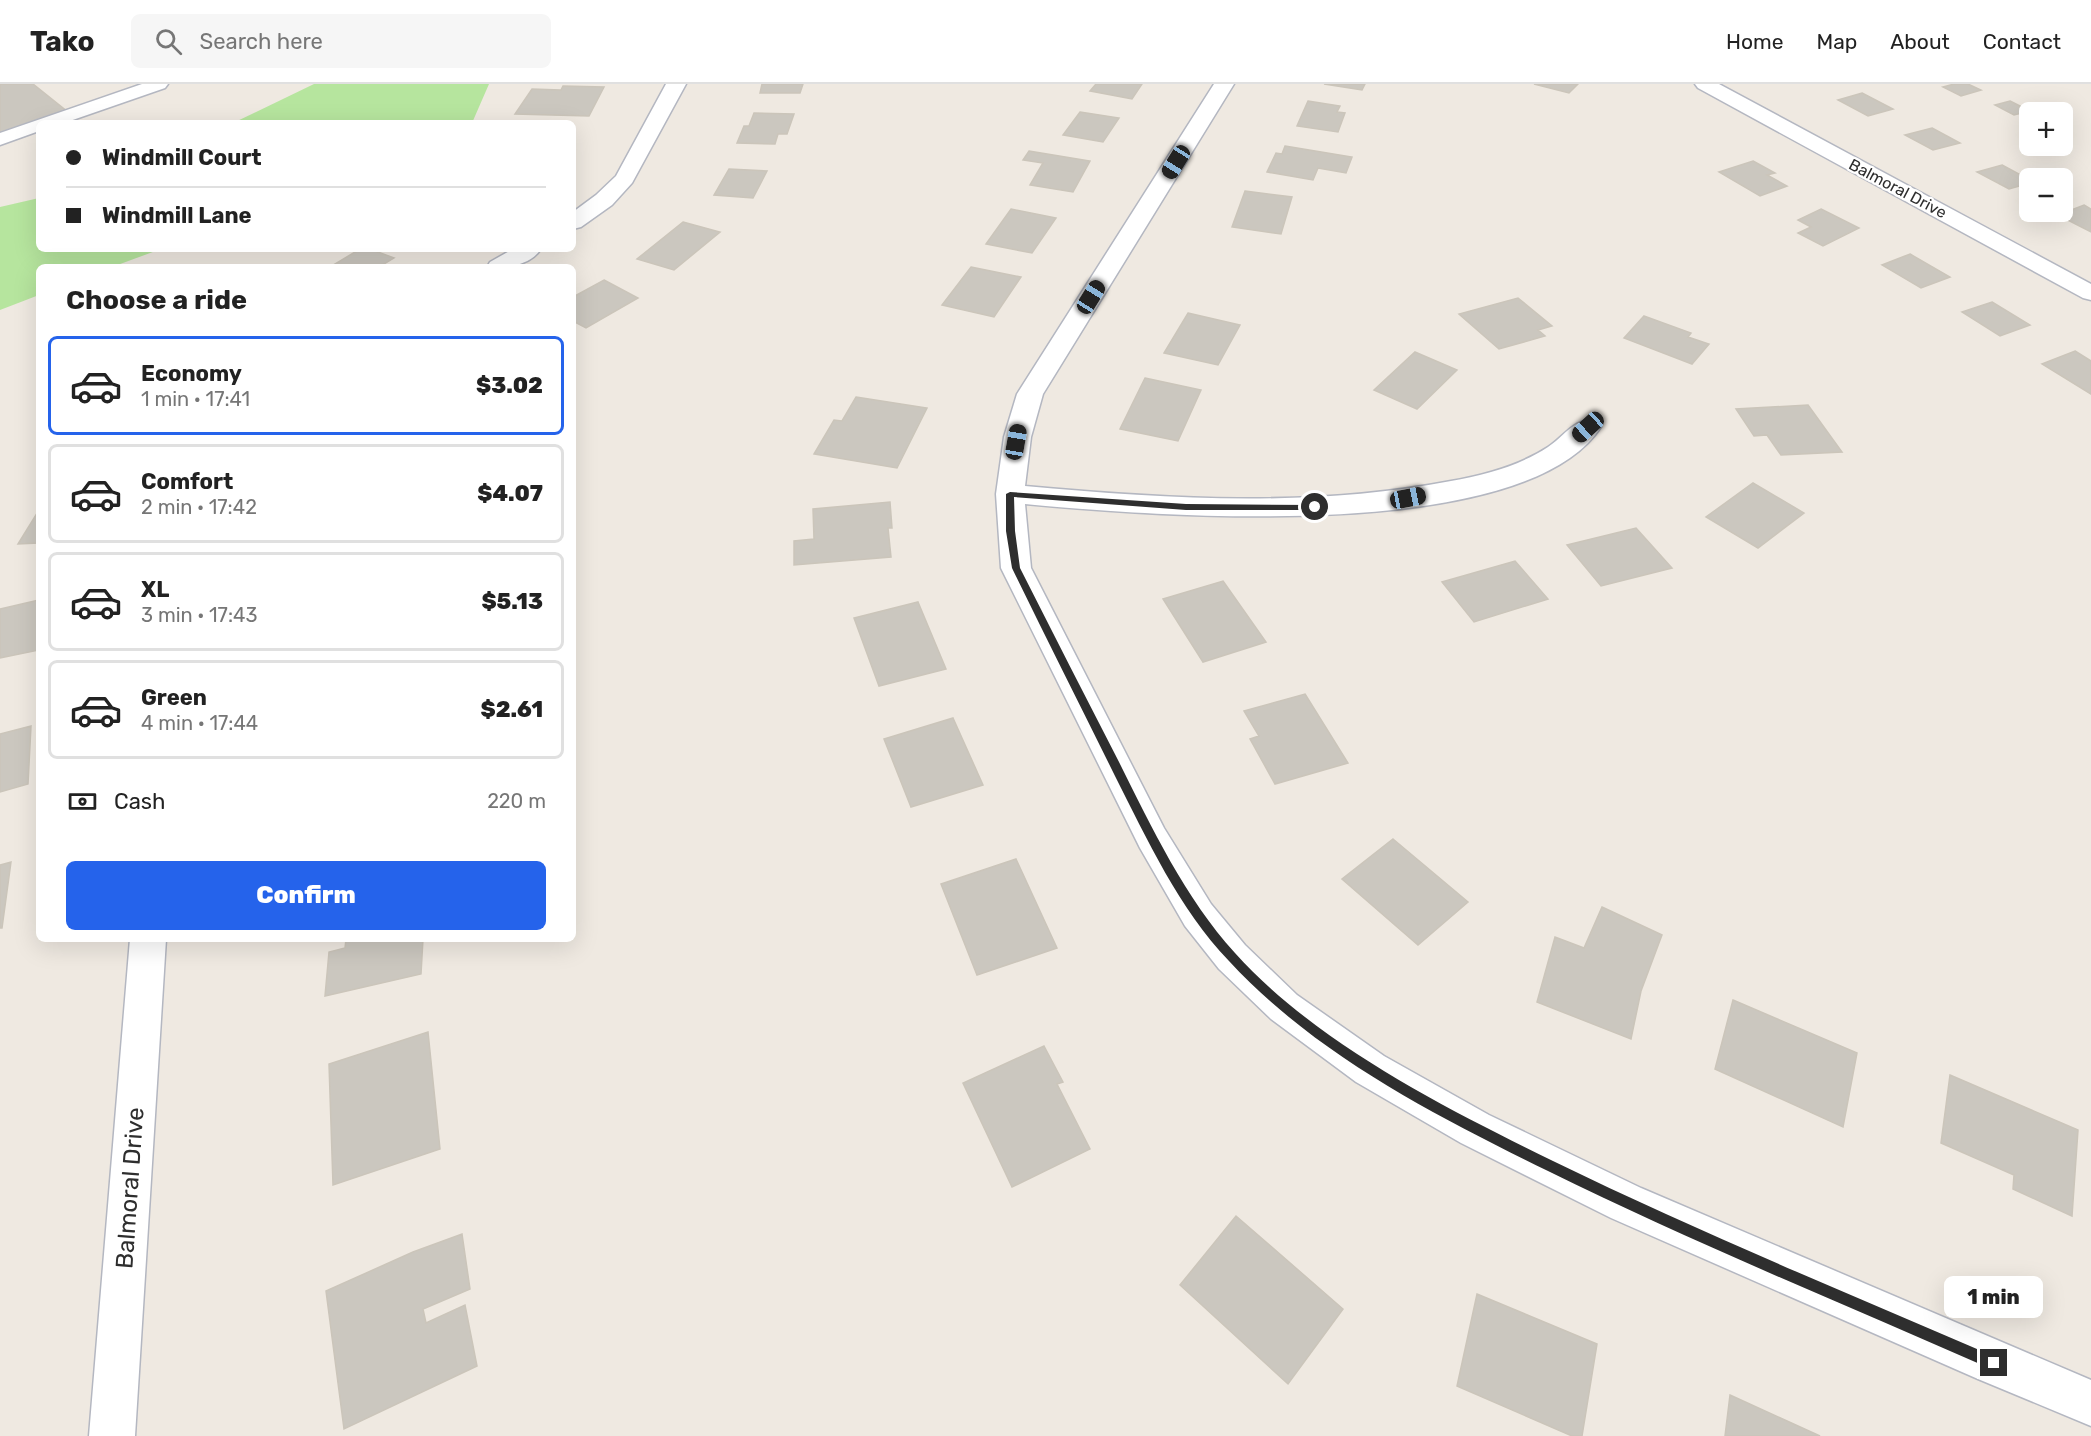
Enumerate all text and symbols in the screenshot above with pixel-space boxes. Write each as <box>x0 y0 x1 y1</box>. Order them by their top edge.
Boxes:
search box <box>131 14 551 68</box>
text: Tako <box>30 25 95 58</box>
icon: search <box>152 25 185 58</box>
text: Search here <box>200 28 323 55</box>
text: Home <box>1726 29 1783 54</box>
text: Map <box>1816 29 1857 54</box>
text: About <box>1890 29 1950 54</box>
text: Contact <box>1983 29 2061 54</box>
map controls <box>2019 102 2073 222</box>
button: + <box>2019 102 2073 156</box>
car <box>1159 142 1193 182</box>
text: Windmill Court <box>102 144 262 171</box>
street label: Balmoral Drive <box>1846 155 1950 222</box>
button: − <box>2019 168 2073 222</box>
text: Windmill Lane <box>102 202 252 229</box>
car <box>1074 277 1108 317</box>
text: Choose a ride <box>66 284 247 316</box>
icon: car <box>69 359 123 413</box>
text: Economy <box>141 360 242 387</box>
text: $3.02 <box>476 372 543 399</box>
text: 1 min · 17:41 <box>141 387 250 411</box>
car <box>1569 408 1607 446</box>
car <box>1004 423 1028 461</box>
icon: car <box>69 467 123 521</box>
text: Comfort <box>141 468 233 495</box>
text: $4.07 <box>477 480 543 507</box>
car <box>1389 486 1427 510</box>
route start <box>1301 493 1328 520</box>
text: 2 min · 17:42 <box>141 495 257 519</box>
icon: car <box>69 575 123 629</box>
text: XL <box>141 576 169 603</box>
text: $5.13 <box>481 588 543 615</box>
text: 3 min · 17:43 <box>141 603 257 627</box>
icon: car <box>69 683 123 737</box>
text: Green <box>141 684 207 711</box>
text: $2.61 <box>481 696 543 723</box>
text: 4 min · 17:44 <box>141 711 258 735</box>
icon: cash <box>66 785 99 818</box>
text: Cash <box>114 788 165 815</box>
text: 220 m <box>487 789 546 813</box>
button: Confirm <box>66 861 546 930</box>
street label: Balmoral Drive <box>110 1106 150 1270</box>
callout: 1 min <box>1944 1276 2044 1318</box>
text: 1 min <box>1967 1285 2020 1309</box>
route end <box>1980 1349 2007 1376</box>

